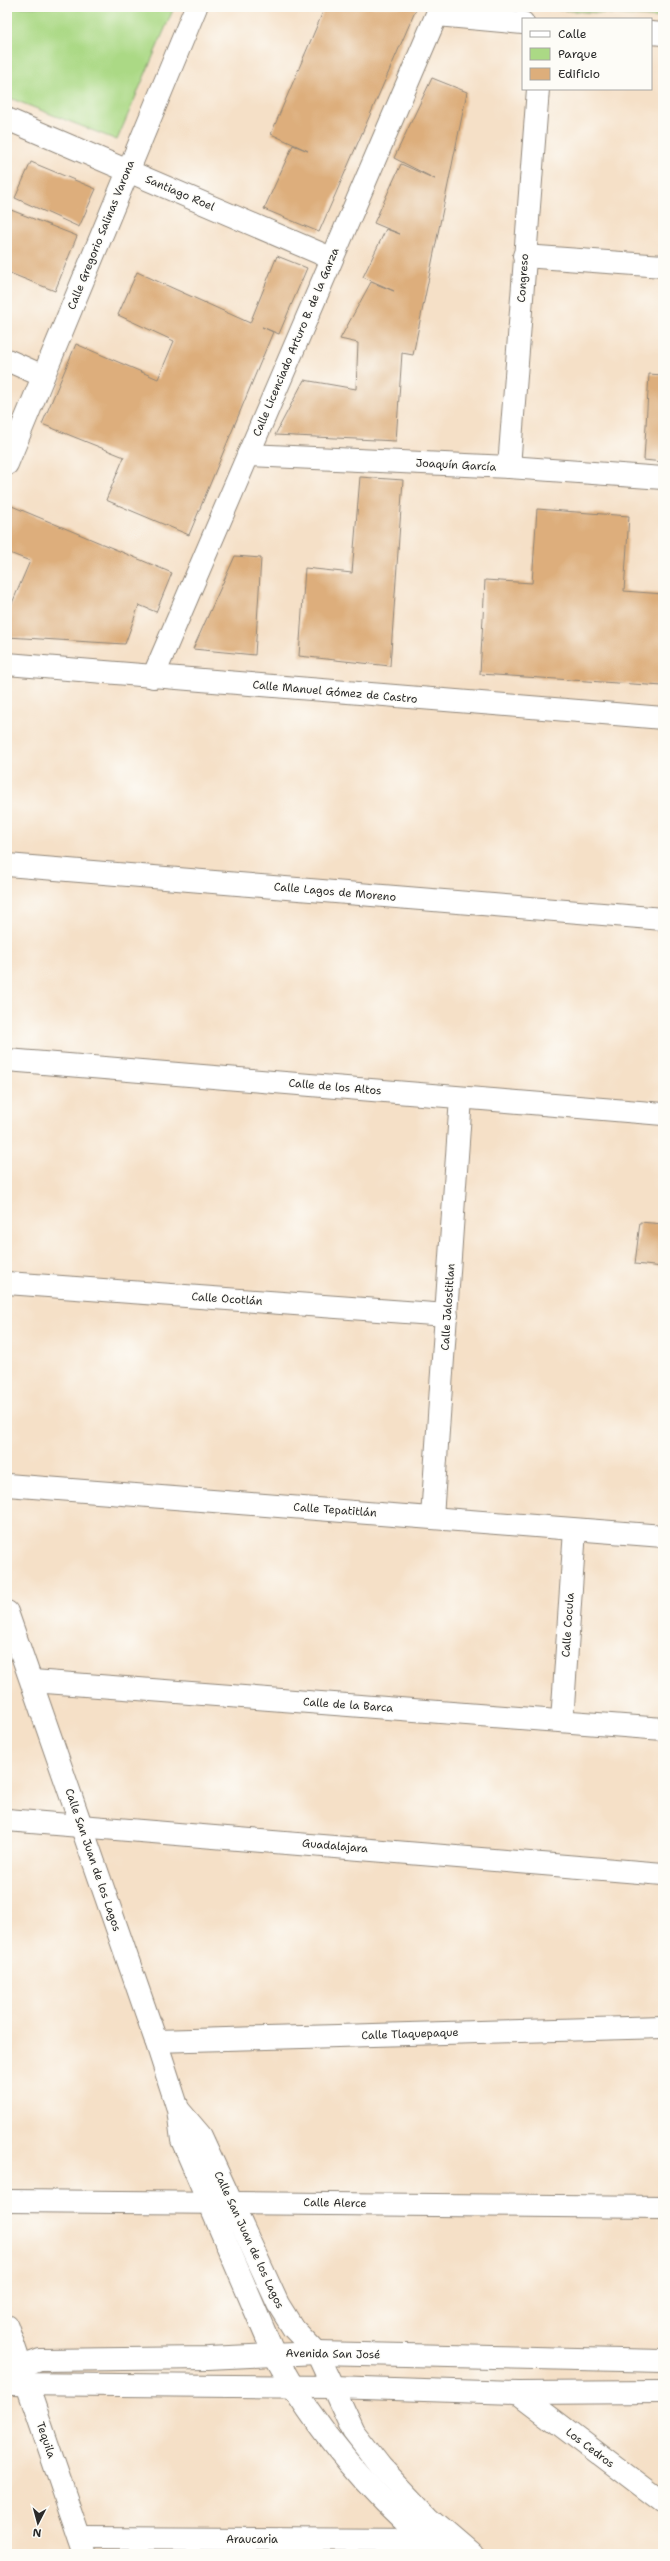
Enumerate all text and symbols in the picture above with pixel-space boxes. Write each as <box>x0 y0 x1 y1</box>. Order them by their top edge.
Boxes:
legend <box>522 18 652 90</box>
text: Calle <box>558 26 587 42</box>
text: Parque <box>558 46 597 62</box>
text: Edificio <box>558 66 600 82</box>
street label: Calle Gregorio Salinas Varona <box>64 158 138 312</box>
street label: Santiago Roel <box>143 172 218 215</box>
street label: Calle Licenciado Arturo B. de la Garza <box>249 245 343 439</box>
street label: Congreso <box>514 253 532 303</box>
street label: Joaquín García <box>415 455 497 475</box>
street label: Calle Manuel Gómez de Castro <box>252 677 419 707</box>
street label: Calle Lagos de Moreno <box>273 879 397 905</box>
street label: Calle de los Altos <box>288 1075 382 1099</box>
street label: Calle Jalostitlan <box>437 1263 459 1351</box>
street label: Calle Ocotlán <box>191 1289 263 1309</box>
street label: Calle Tepatitlán <box>293 1500 377 1520</box>
street label: Calle Cocula <box>558 1592 578 1658</box>
street label: Calle de la Barca <box>302 1694 394 1716</box>
street label: Calle San Juan de los Lagos <box>61 1787 125 1933</box>
street label: Guadalajara <box>301 1836 369 1856</box>
street label: Calle Tlaquepaque <box>361 2025 459 2043</box>
street label: Calle San Juan de los Lagos <box>210 2169 288 2311</box>
street label: Calle Alerce <box>303 2195 367 2211</box>
street label: Avenida San José <box>286 2346 380 2362</box>
street label: Tequila <box>33 2420 59 2460</box>
street label: Los Cedros <box>562 2425 618 2471</box>
north arrow <box>18 2503 58 2543</box>
text: N <box>32 2525 42 2540</box>
street label: Araucaria <box>226 2532 278 2547</box>

